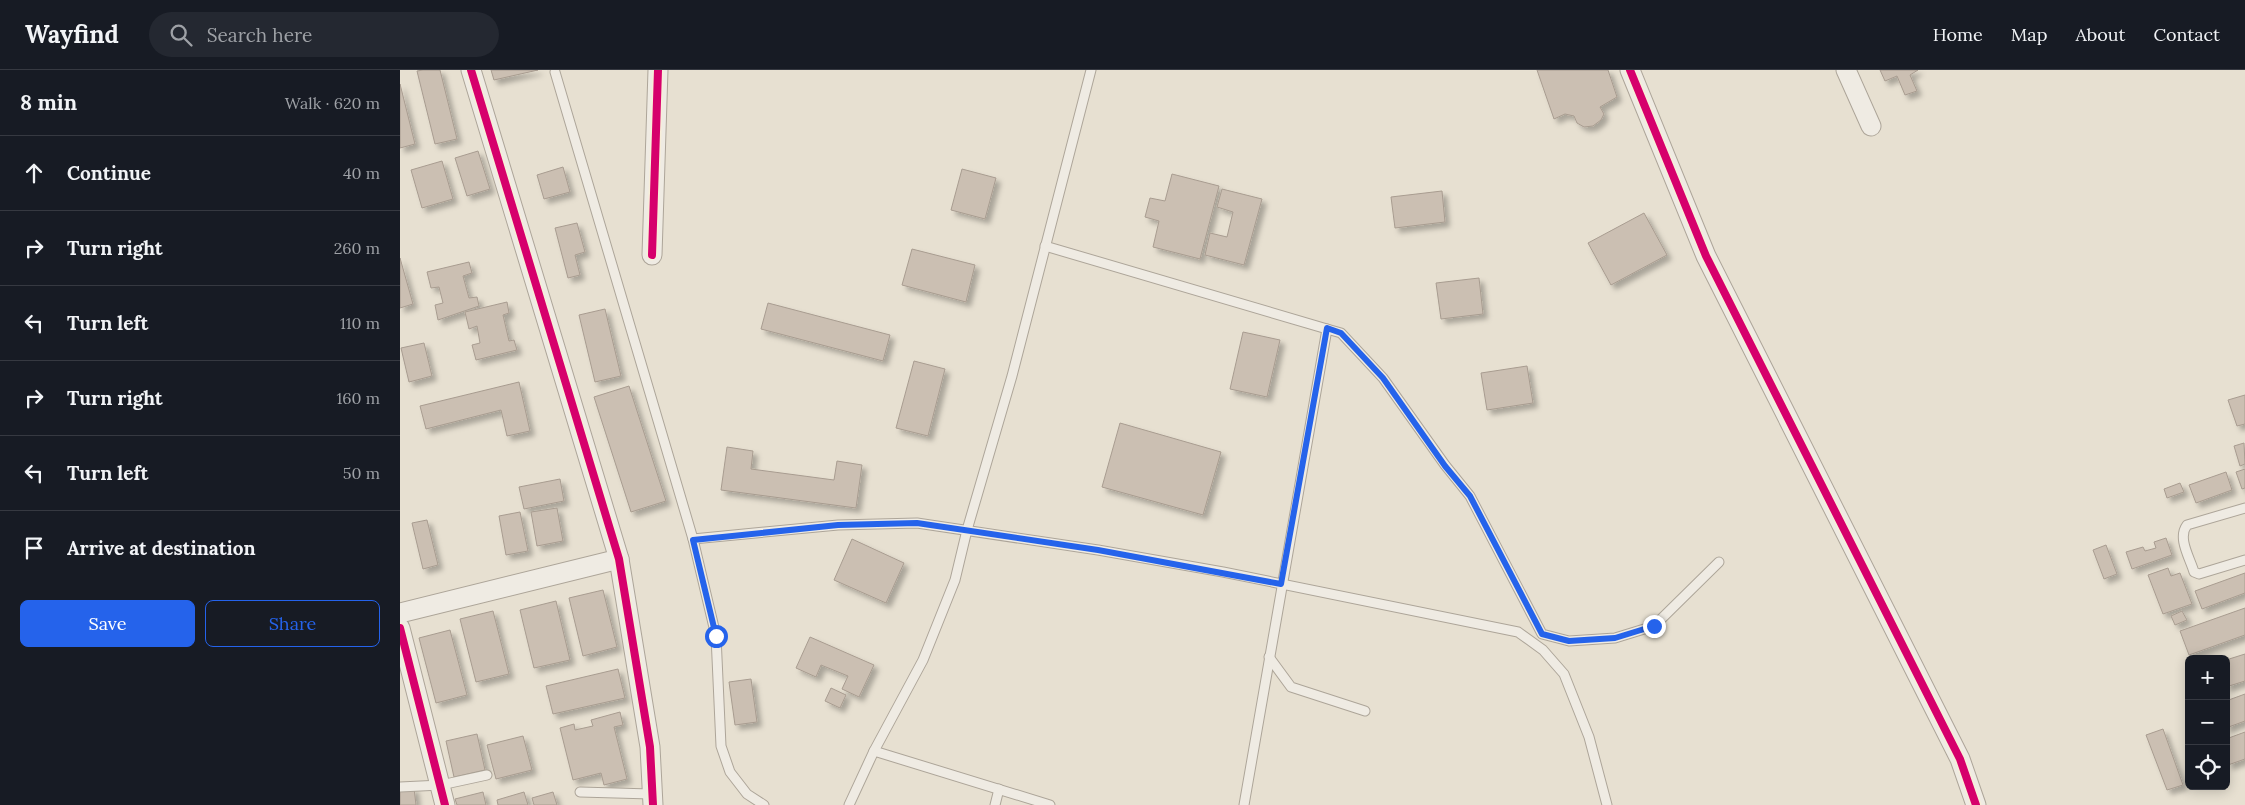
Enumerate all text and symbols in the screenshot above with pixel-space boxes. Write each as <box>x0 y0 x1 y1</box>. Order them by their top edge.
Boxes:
search box <box>149 12 499 57</box>
text: Wayfind <box>25 19 119 50</box>
icon: search <box>167 21 195 49</box>
text: Search here <box>207 23 312 47</box>
text: Home <box>1933 23 1983 46</box>
text: Map <box>2011 23 2047 46</box>
text: About <box>2075 23 2125 46</box>
text: Contact <box>2153 23 2220 46</box>
text: 8 min <box>20 89 77 116</box>
text: Walk · 620 m <box>285 93 380 113</box>
icon: ahead <box>20 159 48 187</box>
text: Continue <box>67 161 151 185</box>
text: 40 m <box>343 163 380 183</box>
icon: right <box>20 234 48 262</box>
text: Turn right <box>67 236 163 260</box>
text: 260 m <box>334 238 380 258</box>
icon: left <box>20 309 48 337</box>
text: Turn left <box>67 311 148 335</box>
text: 110 m <box>340 313 380 333</box>
icon: right <box>20 384 48 412</box>
text: Turn right <box>67 386 163 410</box>
text: 160 m <box>336 388 380 408</box>
icon: left <box>20 459 48 487</box>
text: Turn left <box>67 461 148 485</box>
text: 50 m <box>343 463 380 483</box>
icon: arrive <box>20 534 48 562</box>
text: Arrive at destination <box>67 536 256 560</box>
button: Save <box>20 600 195 647</box>
button: Share <box>205 600 380 647</box>
route end <box>1643 615 1666 638</box>
route start <box>705 625 728 648</box>
map controls <box>2185 655 2230 790</box>
button: + <box>2185 655 2230 700</box>
button: − <box>2185 700 2230 745</box>
button: locate <box>2185 745 2230 790</box>

